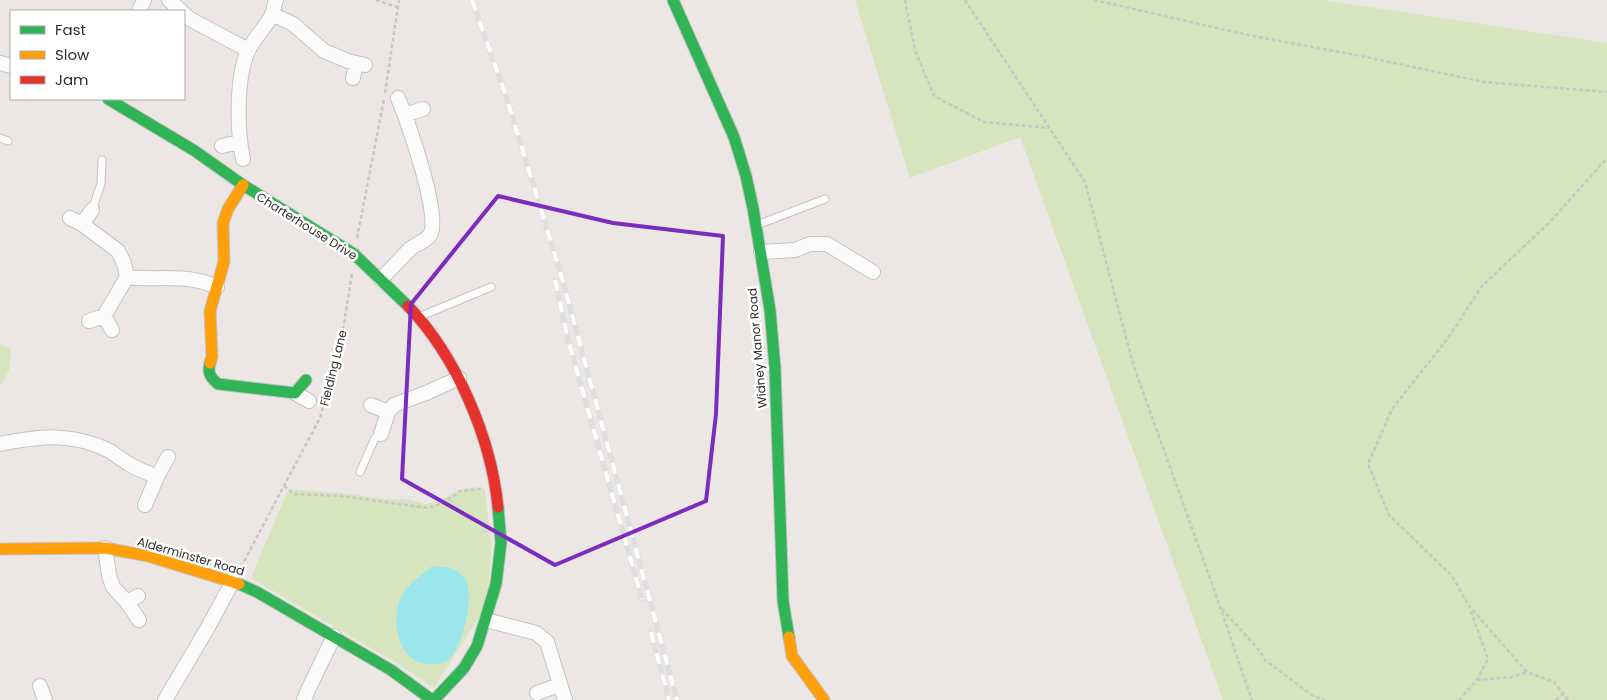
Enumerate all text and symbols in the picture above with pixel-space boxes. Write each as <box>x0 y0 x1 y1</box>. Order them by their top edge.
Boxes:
legend <box>10 10 185 100</box>
text: Fast <box>55 19 86 40</box>
text: Slow <box>55 44 90 65</box>
text: Jam <box>55 69 89 90</box>
street label: Charterhouse Drive <box>253 188 361 264</box>
street label: Widney Manor Road <box>743 287 771 409</box>
street label: Fielding Lane <box>315 328 351 408</box>
street label: Alderminster Road <box>135 533 247 579</box>

